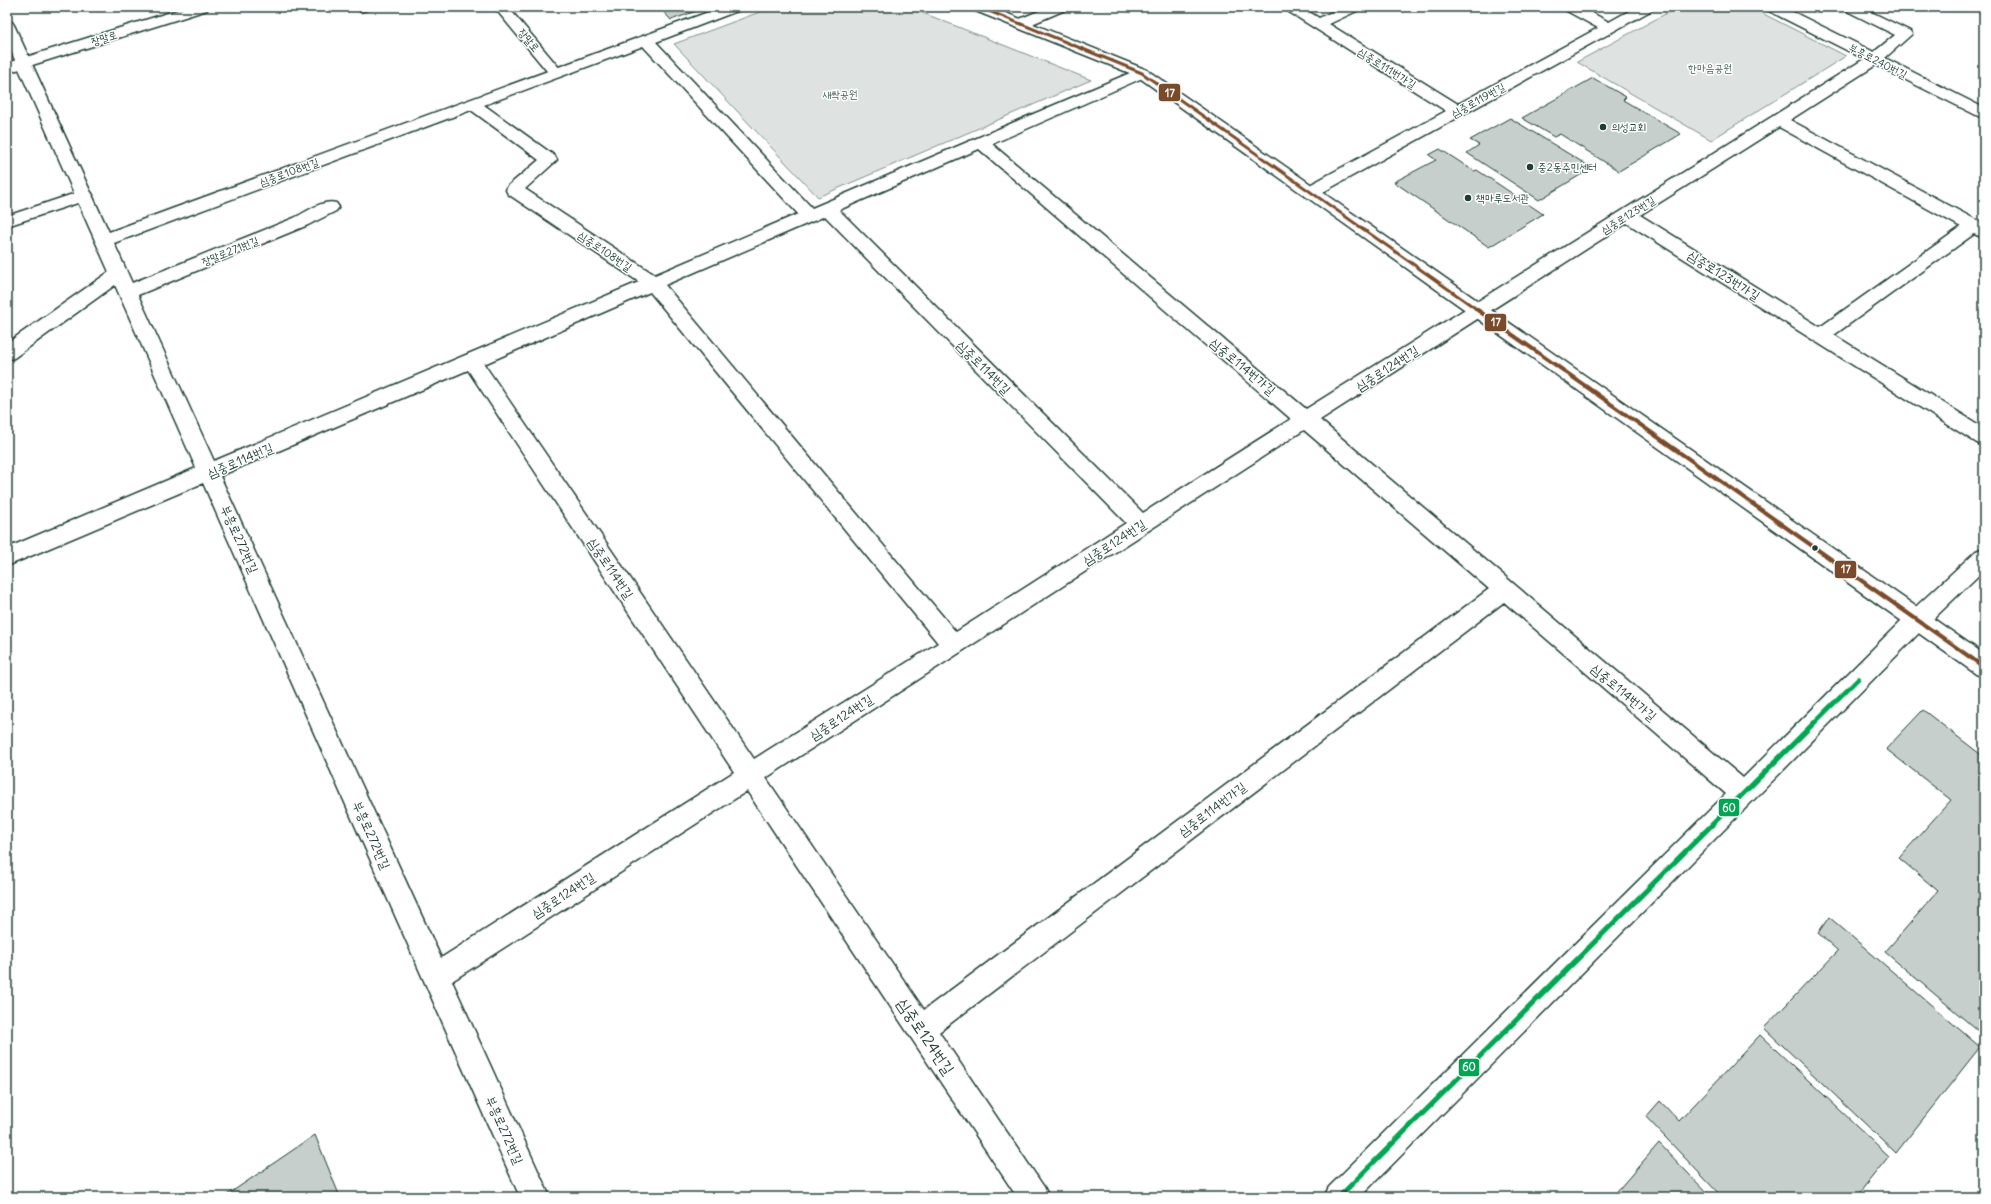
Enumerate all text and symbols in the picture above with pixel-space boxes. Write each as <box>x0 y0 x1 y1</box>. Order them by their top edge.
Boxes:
street label: 장말로 <box>515 25 543 55</box>
street label: 장말로 <box>89 27 119 49</box>
street label: 부흥로240번길 <box>1846 40 1910 82</box>
street label: 심중로111번가길 <box>1355 45 1419 92</box>
park label: 한마음공원 <box>1688 61 1732 75</box>
street label: 심중로119번길 <box>1449 79 1507 121</box>
line badge: 17 <box>1158 83 1181 102</box>
text: 17 <box>1165 86 1175 100</box>
park label: 새싹공원 <box>822 87 858 101</box>
place label: 의성교회 <box>1611 120 1646 134</box>
marker: 의성교회 <box>1598 122 1608 132</box>
street label: 심중로108번길 <box>257 155 321 189</box>
place label: 중2동주민센터 <box>1538 160 1597 174</box>
marker: 중2동주민센터 <box>1525 162 1535 172</box>
place label: 책마루도서관 <box>1476 191 1529 205</box>
marker: 책마루도서관 <box>1463 193 1473 203</box>
street label: 심중로123번길 <box>1598 193 1658 237</box>
street label: 심중로108번길 <box>575 228 635 274</box>
street label: 장말로271번길 <box>200 233 261 269</box>
street label: 심중로123번가길 <box>1684 246 1763 304</box>
line badge: 17 <box>1484 313 1507 332</box>
text: 17 <box>1491 315 1501 329</box>
street label: 심중로114번가길 <box>1206 334 1279 399</box>
street label: 심중로114번길 <box>953 337 1014 398</box>
street label: 심중로124번길 <box>1352 342 1422 395</box>
street label: 심중로114번길 <box>205 439 276 482</box>
street label: 부흥로272번길 <box>217 502 262 576</box>
street label: 심중로124번길 <box>1079 516 1149 569</box>
street label: 심중로114번길 <box>584 534 637 602</box>
unlabelled marker <box>1810 543 1820 553</box>
line badge: 17 <box>1834 560 1857 579</box>
text: 17 <box>1841 562 1851 576</box>
street label: 심중로114번가길 <box>1587 660 1660 725</box>
street label: 심중로124번길 <box>806 691 876 744</box>
street label: 심중로114번가길 <box>1175 778 1250 840</box>
street label: 부흥로272번길 <box>349 798 394 872</box>
line badge: 60 <box>1718 798 1740 817</box>
text: 60 <box>1722 801 1736 815</box>
street label: 심중로124번길 <box>528 869 598 922</box>
street label: 심중로124번길 <box>893 994 959 1078</box>
line badge: 60 <box>1458 1058 1480 1077</box>
text: 60 <box>1462 1060 1476 1074</box>
street label: 부흥로272번길 <box>482 1093 527 1167</box>

